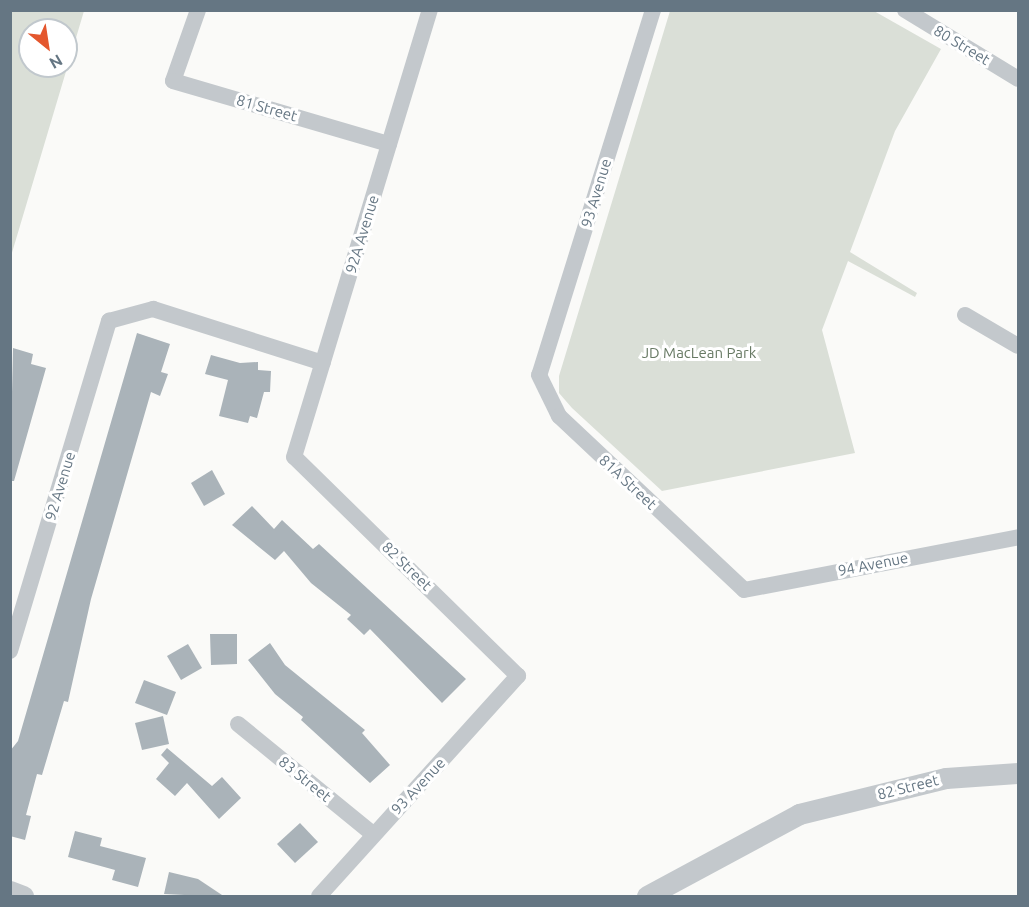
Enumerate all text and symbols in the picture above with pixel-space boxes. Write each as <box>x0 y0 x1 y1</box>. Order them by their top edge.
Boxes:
north arrow <box>18 18 78 78</box>
street label: 80 Street <box>931 21 993 69</box>
text: N <box>46 51 66 73</box>
street label: 81 Street <box>235 91 299 125</box>
street label: 93 Avenue <box>577 156 615 230</box>
street label: 92A Avenue <box>342 193 382 275</box>
park label: JD MacLean Park <box>642 344 756 362</box>
street label: 92 Avenue <box>41 449 79 523</box>
street label: 81A Street <box>596 451 660 513</box>
street label: 82 Street <box>378 538 436 594</box>
street label: 94 Avenue <box>836 548 910 580</box>
street label: 83 Street <box>275 752 335 806</box>
street label: 93 Avenue <box>387 754 449 818</box>
street label: 82 Street <box>876 771 940 803</box>

